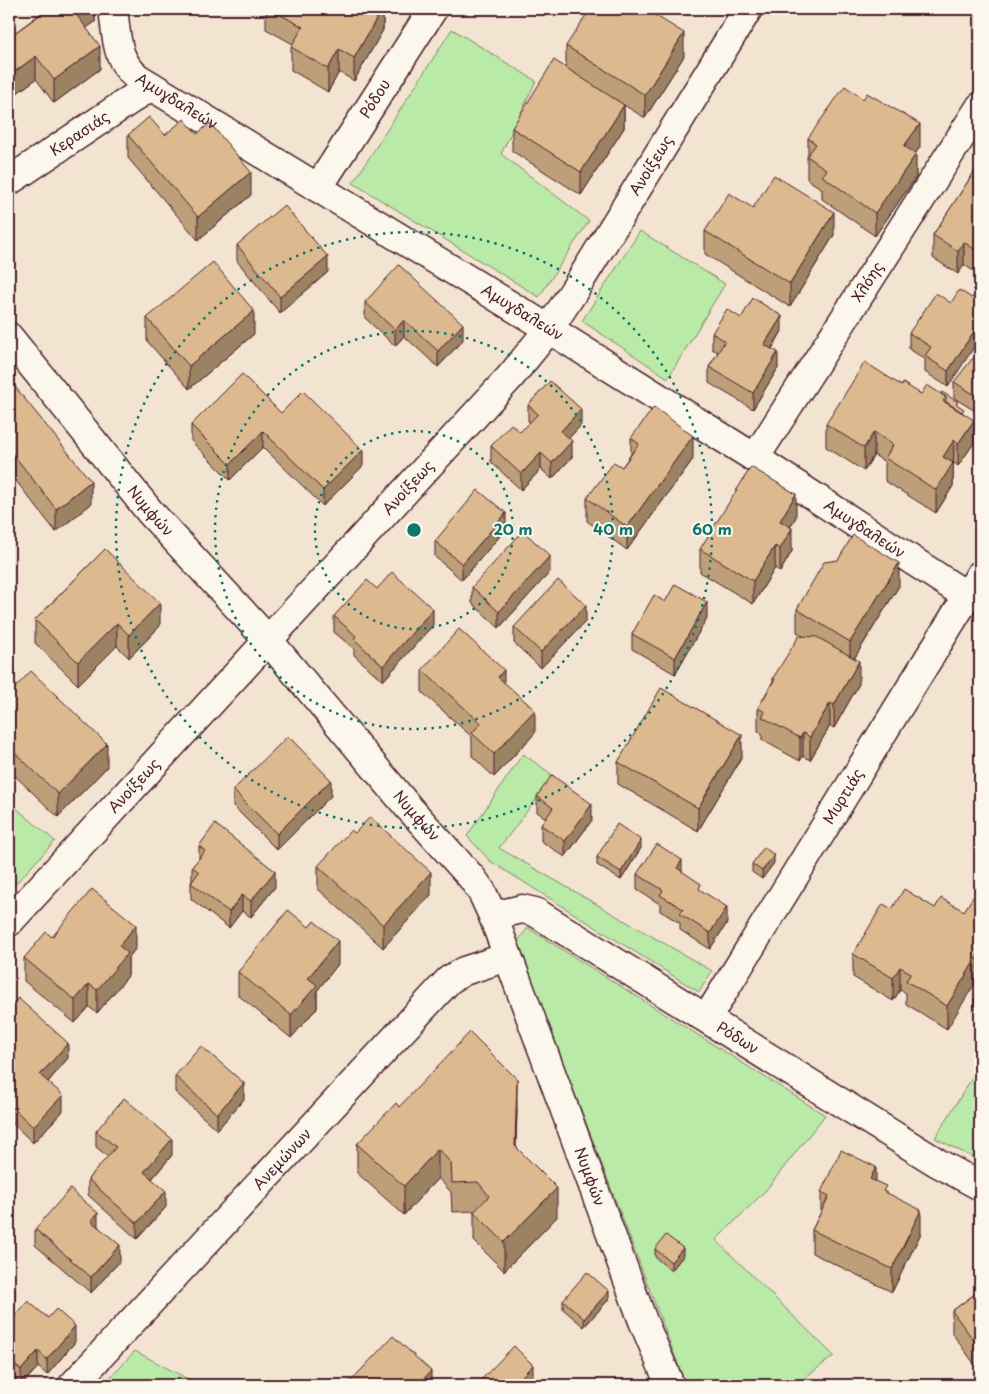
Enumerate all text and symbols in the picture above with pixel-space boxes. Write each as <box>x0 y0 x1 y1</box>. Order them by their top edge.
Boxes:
street label: Αμυγδαλεών <box>132 66 223 134</box>
street label: Ρόδου <box>353 74 395 122</box>
street label: Κερασιάς <box>44 104 114 161</box>
street label: Ανοίξεως <box>623 130 678 199</box>
street label: Χλόης <box>845 256 888 306</box>
street label: Αμυγδαλεών <box>477 277 569 346</box>
street label: Ανοίξεως <box>376 454 439 519</box>
street label: Νυμφών <box>123 479 180 541</box>
street label: Αμυγδαλεών <box>820 493 911 563</box>
text: 20 m <box>494 517 532 540</box>
text: 40 m <box>593 517 633 540</box>
text: 60 m <box>692 517 732 540</box>
centre of rings <box>405 521 423 539</box>
street label: Ανοίξεως <box>102 752 165 817</box>
street label: Μυρτιάς <box>816 763 868 828</box>
street label: Νυμφών <box>389 784 446 846</box>
street label: Ρόδων <box>713 1015 764 1059</box>
street label: Ανεμώνων <box>247 1122 316 1194</box>
street label: Νυμφών <box>570 1143 612 1209</box>

